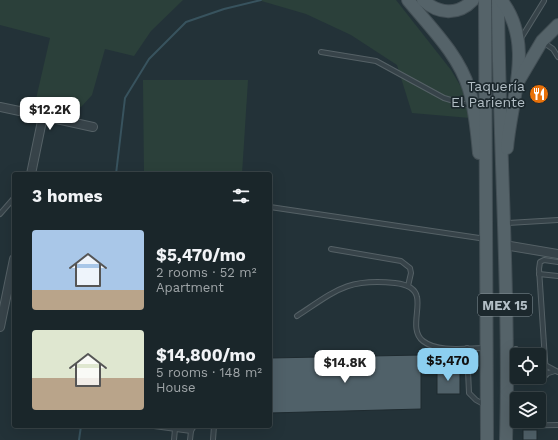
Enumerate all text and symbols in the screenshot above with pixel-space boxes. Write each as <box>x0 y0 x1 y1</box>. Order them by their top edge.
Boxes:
place label: Taquería El Pariente <box>451 78 525 110</box>
restaurant icon: Taquería El Pariente <box>528 83 550 105</box>
pin: $12.2K <box>17 97 83 131</box>
text: $12.2K <box>29 102 71 117</box>
icon: filters <box>230 185 252 207</box>
text: 3 homes <box>32 186 103 206</box>
text: $5,470/mo <box>156 245 246 265</box>
icon: home <box>64 246 112 294</box>
text: 2 rooms · 52 m² <box>156 265 256 280</box>
text: Apartment <box>156 280 224 295</box>
road number: MEX 15 <box>478 294 532 316</box>
text: $14,800/mo <box>156 345 256 365</box>
icon: home <box>64 346 112 394</box>
pin: $5,470 <box>415 348 481 382</box>
map controls <box>510 348 546 428</box>
button: locate <box>510 348 546 384</box>
pin: $14.8K <box>312 350 378 384</box>
text: $5,470 <box>426 353 470 368</box>
text: $14.8K <box>323 355 367 370</box>
text: 5 rooms · 148 m² <box>156 365 262 380</box>
text: House <box>156 380 196 395</box>
button: layers <box>510 392 546 428</box>

